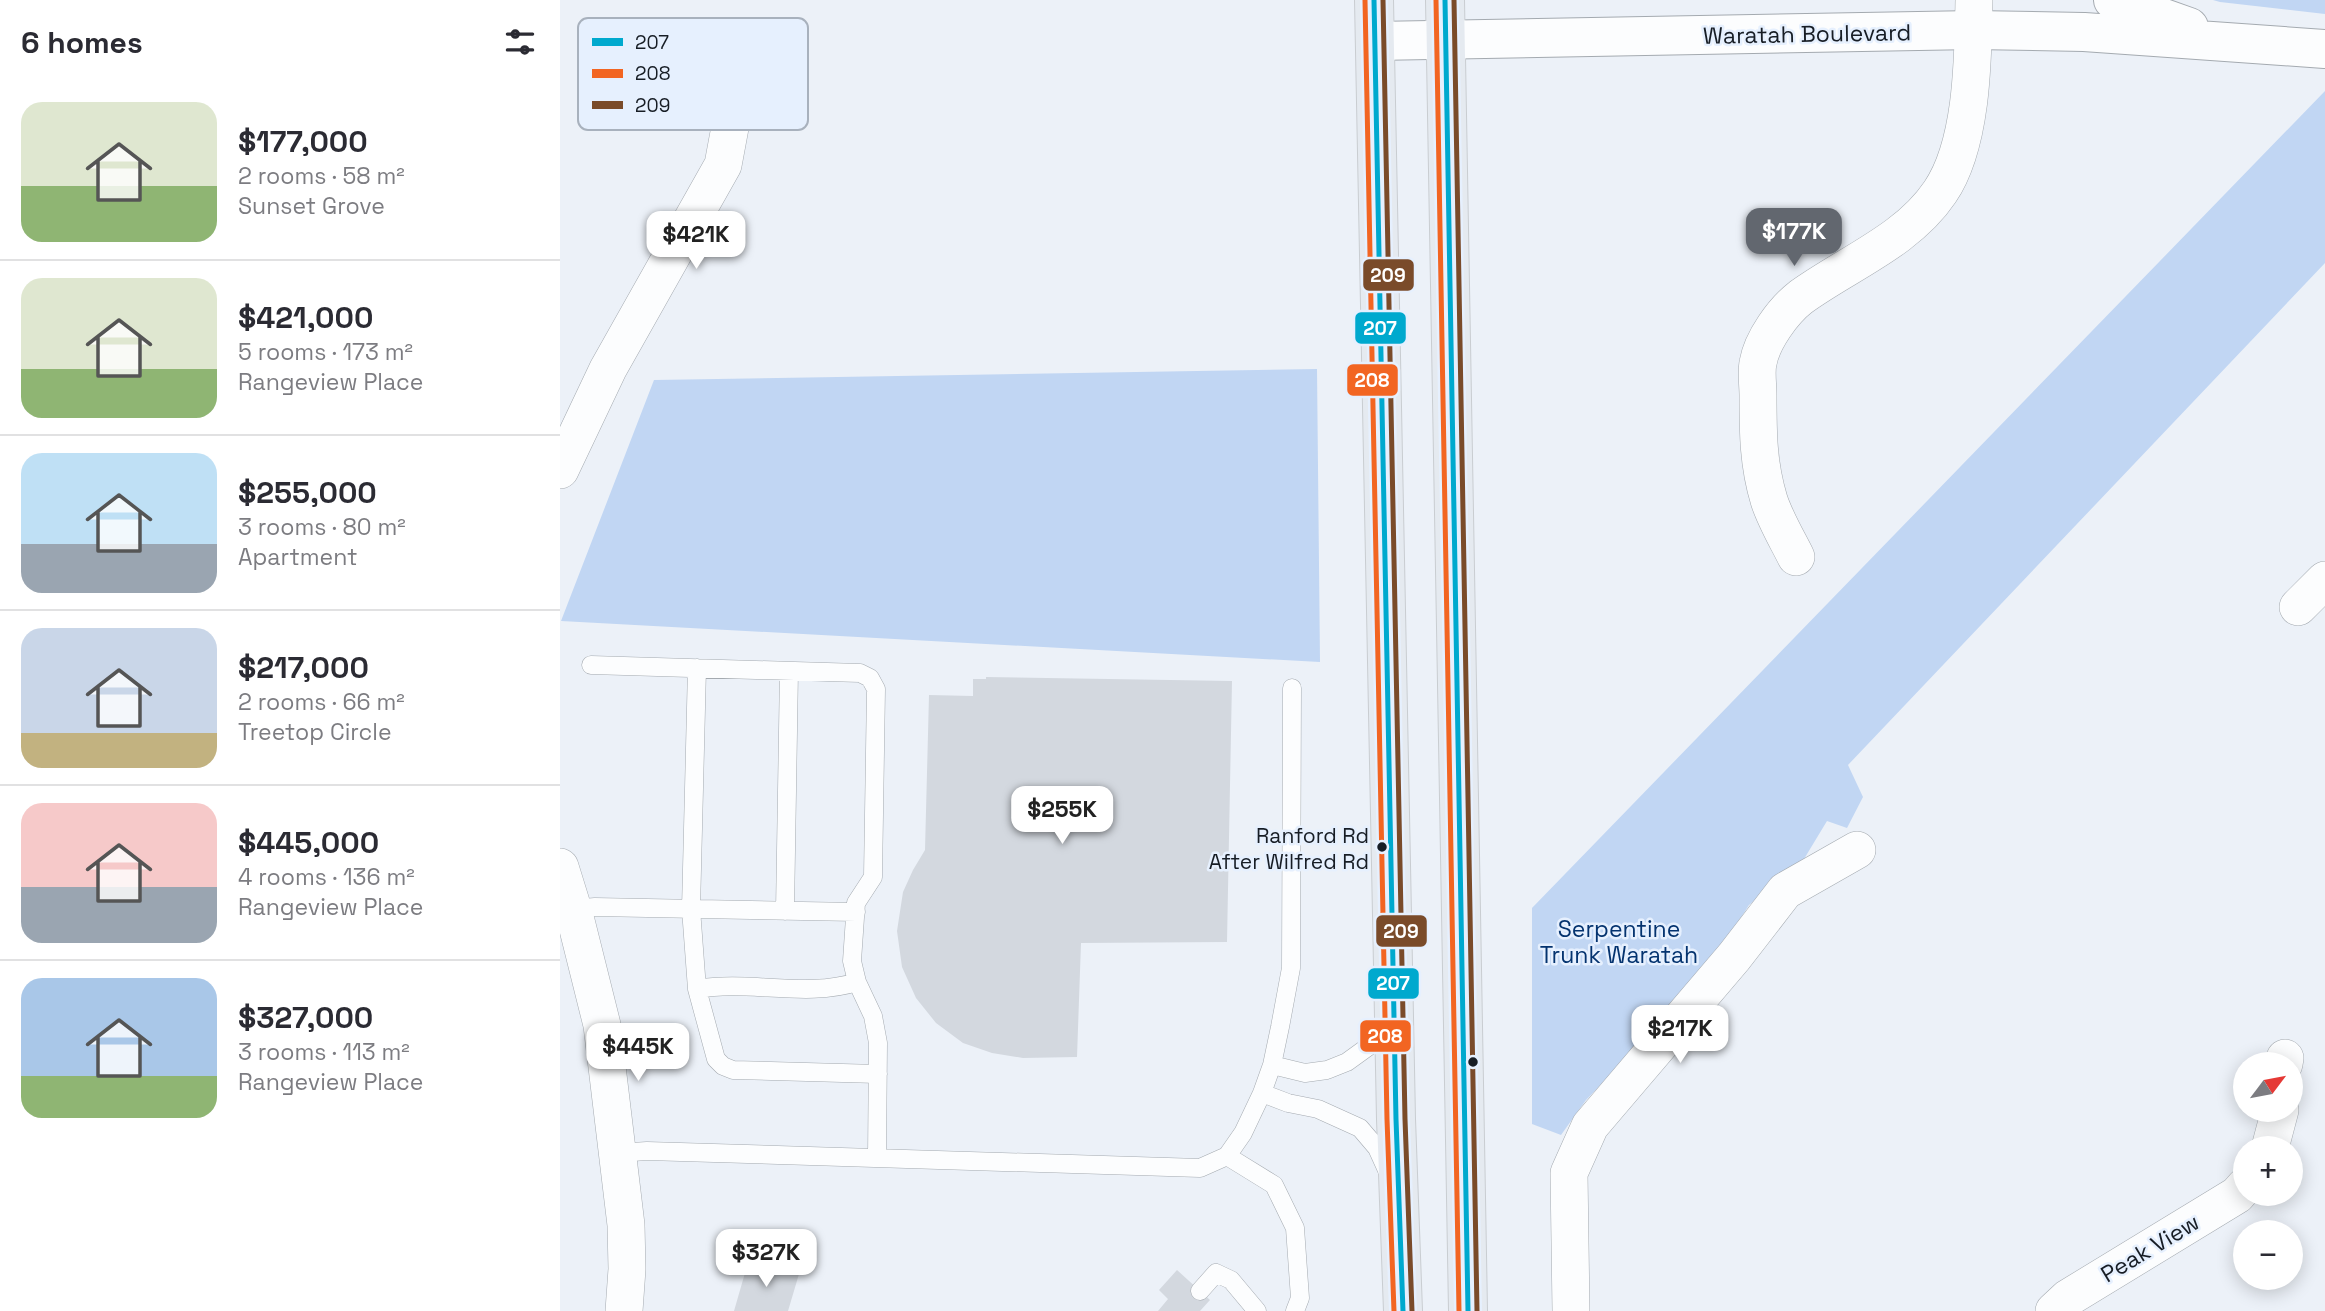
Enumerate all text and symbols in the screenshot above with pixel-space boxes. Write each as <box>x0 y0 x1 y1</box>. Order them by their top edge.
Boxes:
street label: Waratah Boulevard <box>1703 17 1911 51</box>
legend <box>578 18 808 130</box>
text: 6 homes <box>21 23 143 62</box>
icon: filters <box>501 23 539 61</box>
text: 207 <box>635 30 669 55</box>
text: 208 <box>635 61 670 86</box>
text: 209 <box>635 93 670 118</box>
text: $177,000 <box>238 122 368 161</box>
icon: home <box>77 130 161 214</box>
text: 2 rooms · 58 m² <box>238 161 405 191</box>
text: Sunset Grove <box>238 191 385 221</box>
pin: $177K <box>1745 208 1843 268</box>
pin: $421K <box>647 212 745 271</box>
text: $177K <box>1762 216 1826 246</box>
text: $421K <box>662 219 730 249</box>
line badge: 209 <box>1362 258 1415 292</box>
text: 209 <box>1370 263 1406 288</box>
text: $421,000 <box>238 298 373 337</box>
icon: home <box>77 306 161 390</box>
line badge: 207 <box>1354 311 1407 345</box>
text: 207 <box>1363 316 1397 341</box>
text: 5 rooms · 173 m² <box>238 337 413 367</box>
line badge: 208 <box>1346 363 1399 397</box>
text: Rangeview Place <box>238 367 423 397</box>
text: 208 <box>1355 368 1390 393</box>
text: $255,000 <box>238 473 377 512</box>
icon: home <box>77 481 161 565</box>
text: 3 rooms · 80 m² <box>238 512 406 542</box>
text: Apartment <box>238 542 358 572</box>
text: $217,000 <box>238 648 369 687</box>
icon: home <box>77 656 161 740</box>
text: 2 rooms · 66 m² <box>238 687 405 717</box>
text: Treetop Circle <box>238 717 392 747</box>
pin: $255K <box>1013 786 1111 846</box>
text: $255K <box>1027 794 1097 824</box>
place label: Ranford Rd After Wilfred Rd <box>1209 822 1369 875</box>
text: $445,000 <box>238 823 379 862</box>
icon: home <box>77 831 161 915</box>
marker: Ranford Rd After Wilfred Rd <box>1375 840 1389 854</box>
text: 4 rooms · 136 m² <box>238 862 415 892</box>
text: Rangeview Place <box>238 892 423 922</box>
line badge: 209 <box>1375 914 1428 948</box>
park label: Serpentine Trunk Waratah <box>1540 914 1698 970</box>
text: 209 <box>1383 919 1419 944</box>
line badge: 207 <box>1367 967 1420 1000</box>
text: 207 <box>1376 971 1410 996</box>
text: $327,000 <box>238 998 373 1037</box>
icon: home <box>77 1006 161 1090</box>
pin: $217K <box>1631 1006 1729 1065</box>
text: $217K <box>1647 1013 1713 1043</box>
line badge: 208 <box>1359 1019 1412 1053</box>
pin: $445K <box>589 1024 687 1083</box>
text: 208 <box>1368 1024 1403 1049</box>
text: $445K <box>602 1031 674 1061</box>
text: 3 rooms · 113 m² <box>238 1037 410 1067</box>
north arrow <box>2233 1052 2303 1122</box>
map controls <box>2233 1052 2303 1290</box>
unlabelled marker <box>1466 1055 1480 1069</box>
text: Rangeview Place <box>238 1067 423 1097</box>
button: + <box>2233 1136 2303 1206</box>
street label: Peak View <box>2095 1207 2205 1289</box>
button: − <box>2233 1220 2303 1290</box>
pin: $327K <box>717 1230 815 1289</box>
text: $327K <box>732 1237 800 1267</box>

